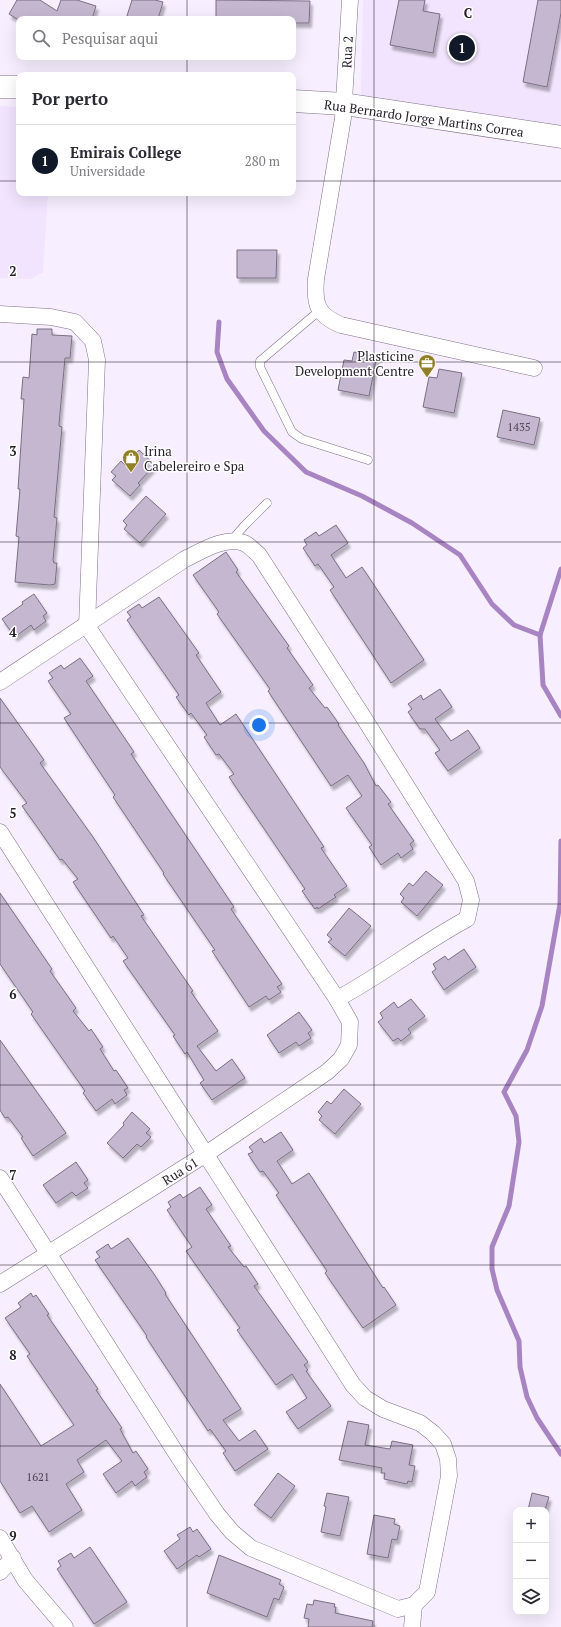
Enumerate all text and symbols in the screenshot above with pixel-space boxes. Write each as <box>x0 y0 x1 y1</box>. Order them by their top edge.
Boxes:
text: C <box>464 4 472 22</box>
search box <box>16 16 296 60</box>
icon: search <box>30 27 52 49</box>
text: Pesquisar aqui <box>62 28 158 48</box>
pin: 1 <box>449 33 475 63</box>
street label: Rua 2 <box>337 35 357 69</box>
text: Por perto <box>32 87 108 110</box>
street label: Rua Bernardo Jorge Martins Correa <box>323 95 525 141</box>
text: Emirais College <box>70 142 181 162</box>
text: 1 <box>41 152 49 170</box>
text: 280 m <box>245 152 280 170</box>
text: Universidade <box>70 162 145 180</box>
text: 2 <box>9 262 17 280</box>
place label: Plasticine Development Centre <box>295 347 414 380</box>
office icon: Plasticine Development Centre <box>417 353 437 378</box>
house number: 1435 <box>507 420 531 434</box>
text: 3 <box>9 442 17 460</box>
place label: Irina Cabelereiro e Spa <box>144 442 245 475</box>
shop icon: Irina Cabelereiro e Spa <box>121 448 141 473</box>
text: 4 <box>9 623 17 641</box>
your location <box>249 715 269 735</box>
text: 5 <box>9 804 17 822</box>
text: 6 <box>9 985 17 1003</box>
street label: Rua 61 <box>159 1153 201 1189</box>
text: 7 <box>9 1166 17 1184</box>
text: 8 <box>9 1346 17 1364</box>
house number: 1621 <box>26 1470 50 1484</box>
map controls <box>513 1507 549 1615</box>
button: + <box>513 1507 549 1543</box>
text: 9 <box>9 1527 17 1545</box>
button: − <box>513 1543 549 1579</box>
button: layers <box>513 1579 549 1615</box>

